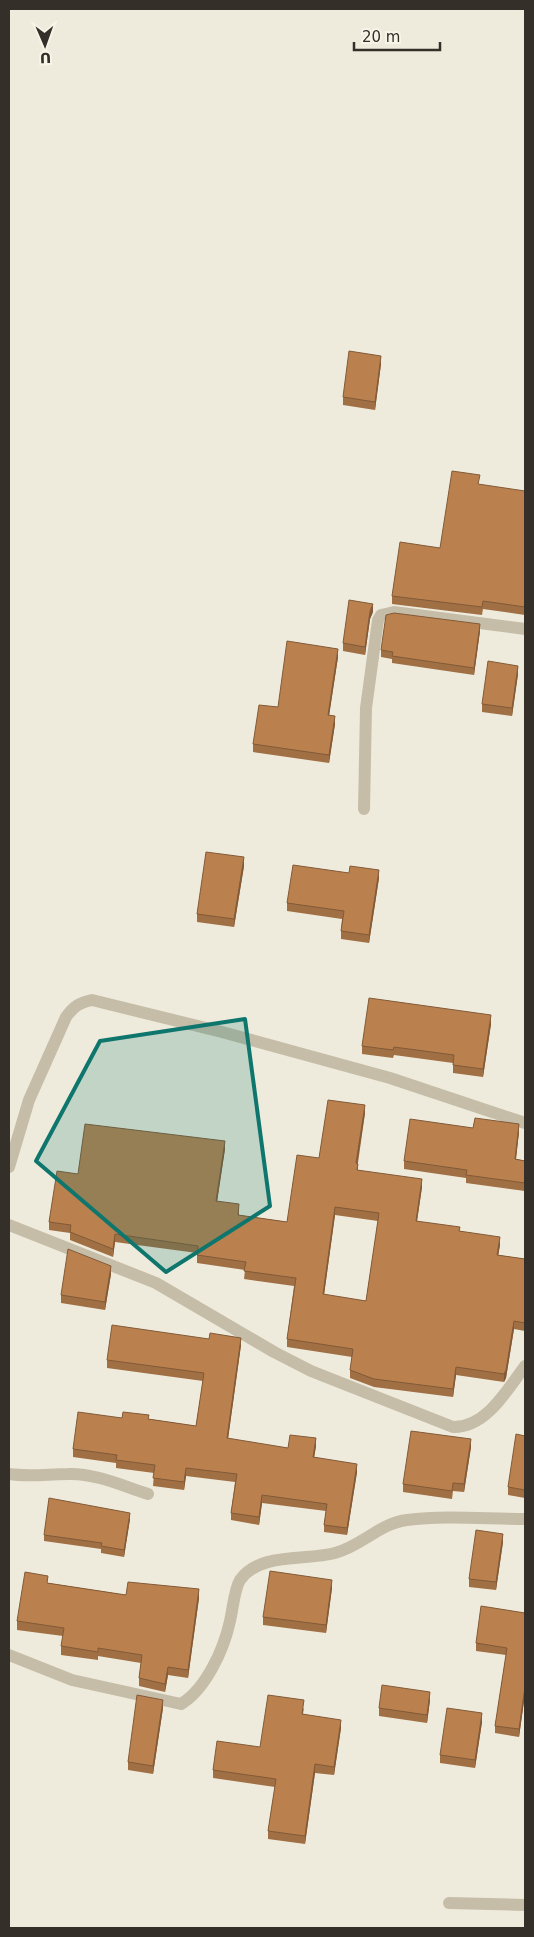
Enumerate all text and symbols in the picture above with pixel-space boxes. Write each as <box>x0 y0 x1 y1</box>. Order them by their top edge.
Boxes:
north arrow <box>20 20 70 70</box>
scale bar <box>354 20 440 52</box>
text: 20 m <box>362 28 400 46</box>
text: U <box>39 50 51 66</box>

